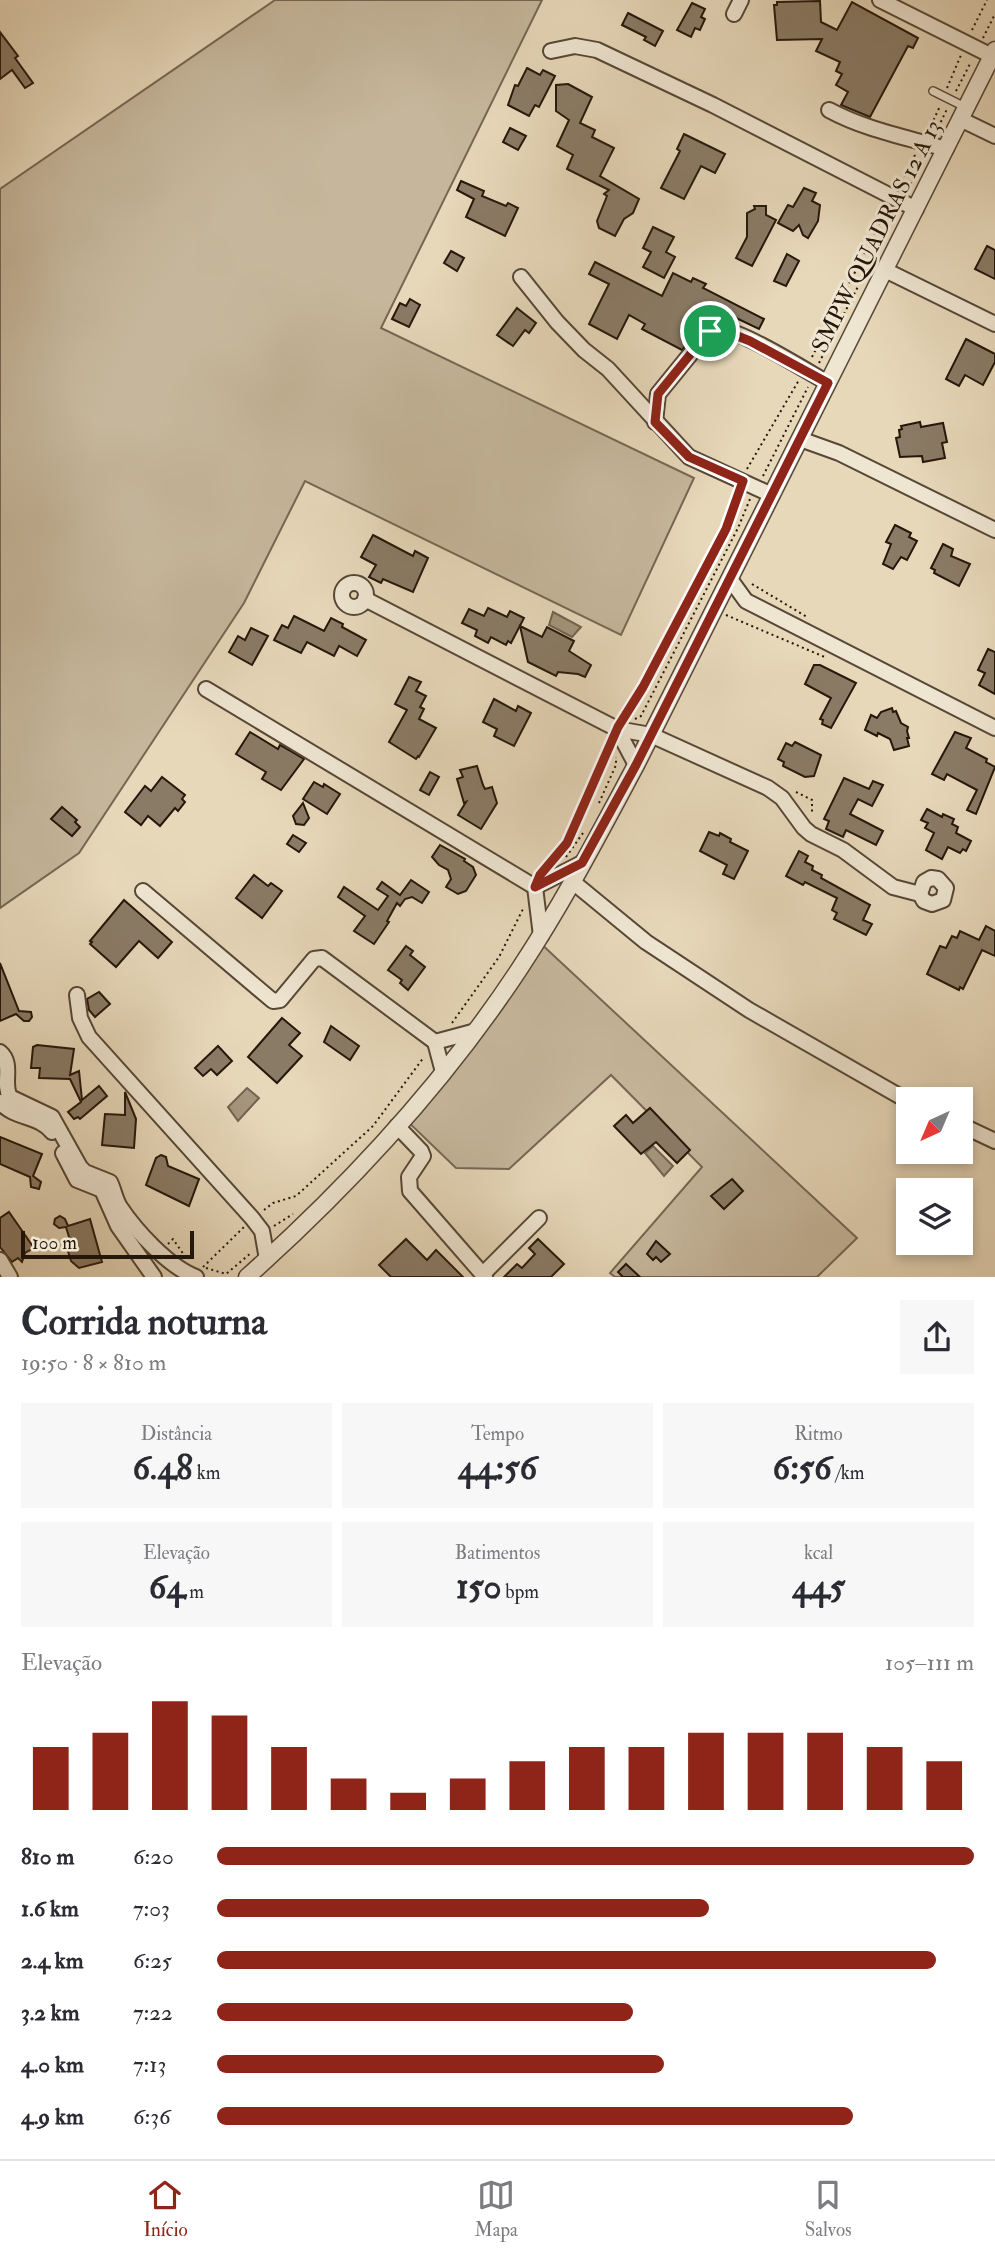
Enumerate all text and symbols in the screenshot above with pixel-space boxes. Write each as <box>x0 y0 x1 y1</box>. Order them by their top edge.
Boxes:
street label: SMPW QUADRAS 12 A 13 <box>805 115 948 358</box>
pin <box>680 301 740 361</box>
icon: arrive <box>691 312 729 350</box>
north arrow <box>896 1087 973 1164</box>
map controls <box>896 1087 973 1255</box>
button: layers <box>896 1178 973 1255</box>
scale bar <box>21 1228 194 1260</box>
text: 100 m <box>32 1231 77 1255</box>
text: Corrida noturna <box>21 1298 267 1346</box>
button: share <box>900 1300 974 1374</box>
text: 19:50 · 8 × 810 m <box>21 1348 166 1377</box>
text: Distância <box>141 1422 212 1446</box>
text: Tempo <box>471 1422 524 1446</box>
text: Ritmo <box>794 1422 843 1446</box>
text: 6.48 <box>132 1446 193 1490</box>
text: 44:56 <box>458 1446 537 1490</box>
text: 6:56 <box>773 1446 832 1490</box>
text: km <box>193 1461 221 1485</box>
text: /km <box>832 1461 864 1485</box>
text: Elevação <box>143 1541 210 1565</box>
text: Batimentos <box>455 1541 540 1565</box>
text: kcal <box>804 1541 833 1565</box>
text: 64 <box>149 1565 185 1609</box>
text: 150 <box>456 1565 501 1609</box>
text: 445 <box>792 1565 845 1609</box>
text: m <box>185 1580 204 1604</box>
text: bpm <box>501 1580 539 1604</box>
text: Elevação <box>21 1648 102 1677</box>
text: 105–111 m <box>885 1648 974 1677</box>
text: 810 m <box>21 1842 74 1871</box>
text: 6:20 <box>133 1842 174 1871</box>
text: 1.6 km <box>21 1894 79 1923</box>
text: 7:03 <box>133 1894 170 1923</box>
text: 2.4 km <box>21 1946 84 1975</box>
text: 6:25 <box>133 1946 172 1975</box>
text: 3.2 km <box>21 1998 80 2027</box>
text: 7:22 <box>133 1998 173 2027</box>
text: 4.0 km <box>21 2050 84 2079</box>
text: 7:13 <box>133 2050 166 2079</box>
text: 4.9 km <box>21 2102 84 2131</box>
text: 6:36 <box>133 2102 171 2131</box>
tab: Início <box>143 2176 188 2242</box>
tab: Mapa <box>474 2176 518 2242</box>
tab: Salvos <box>805 2176 852 2242</box>

